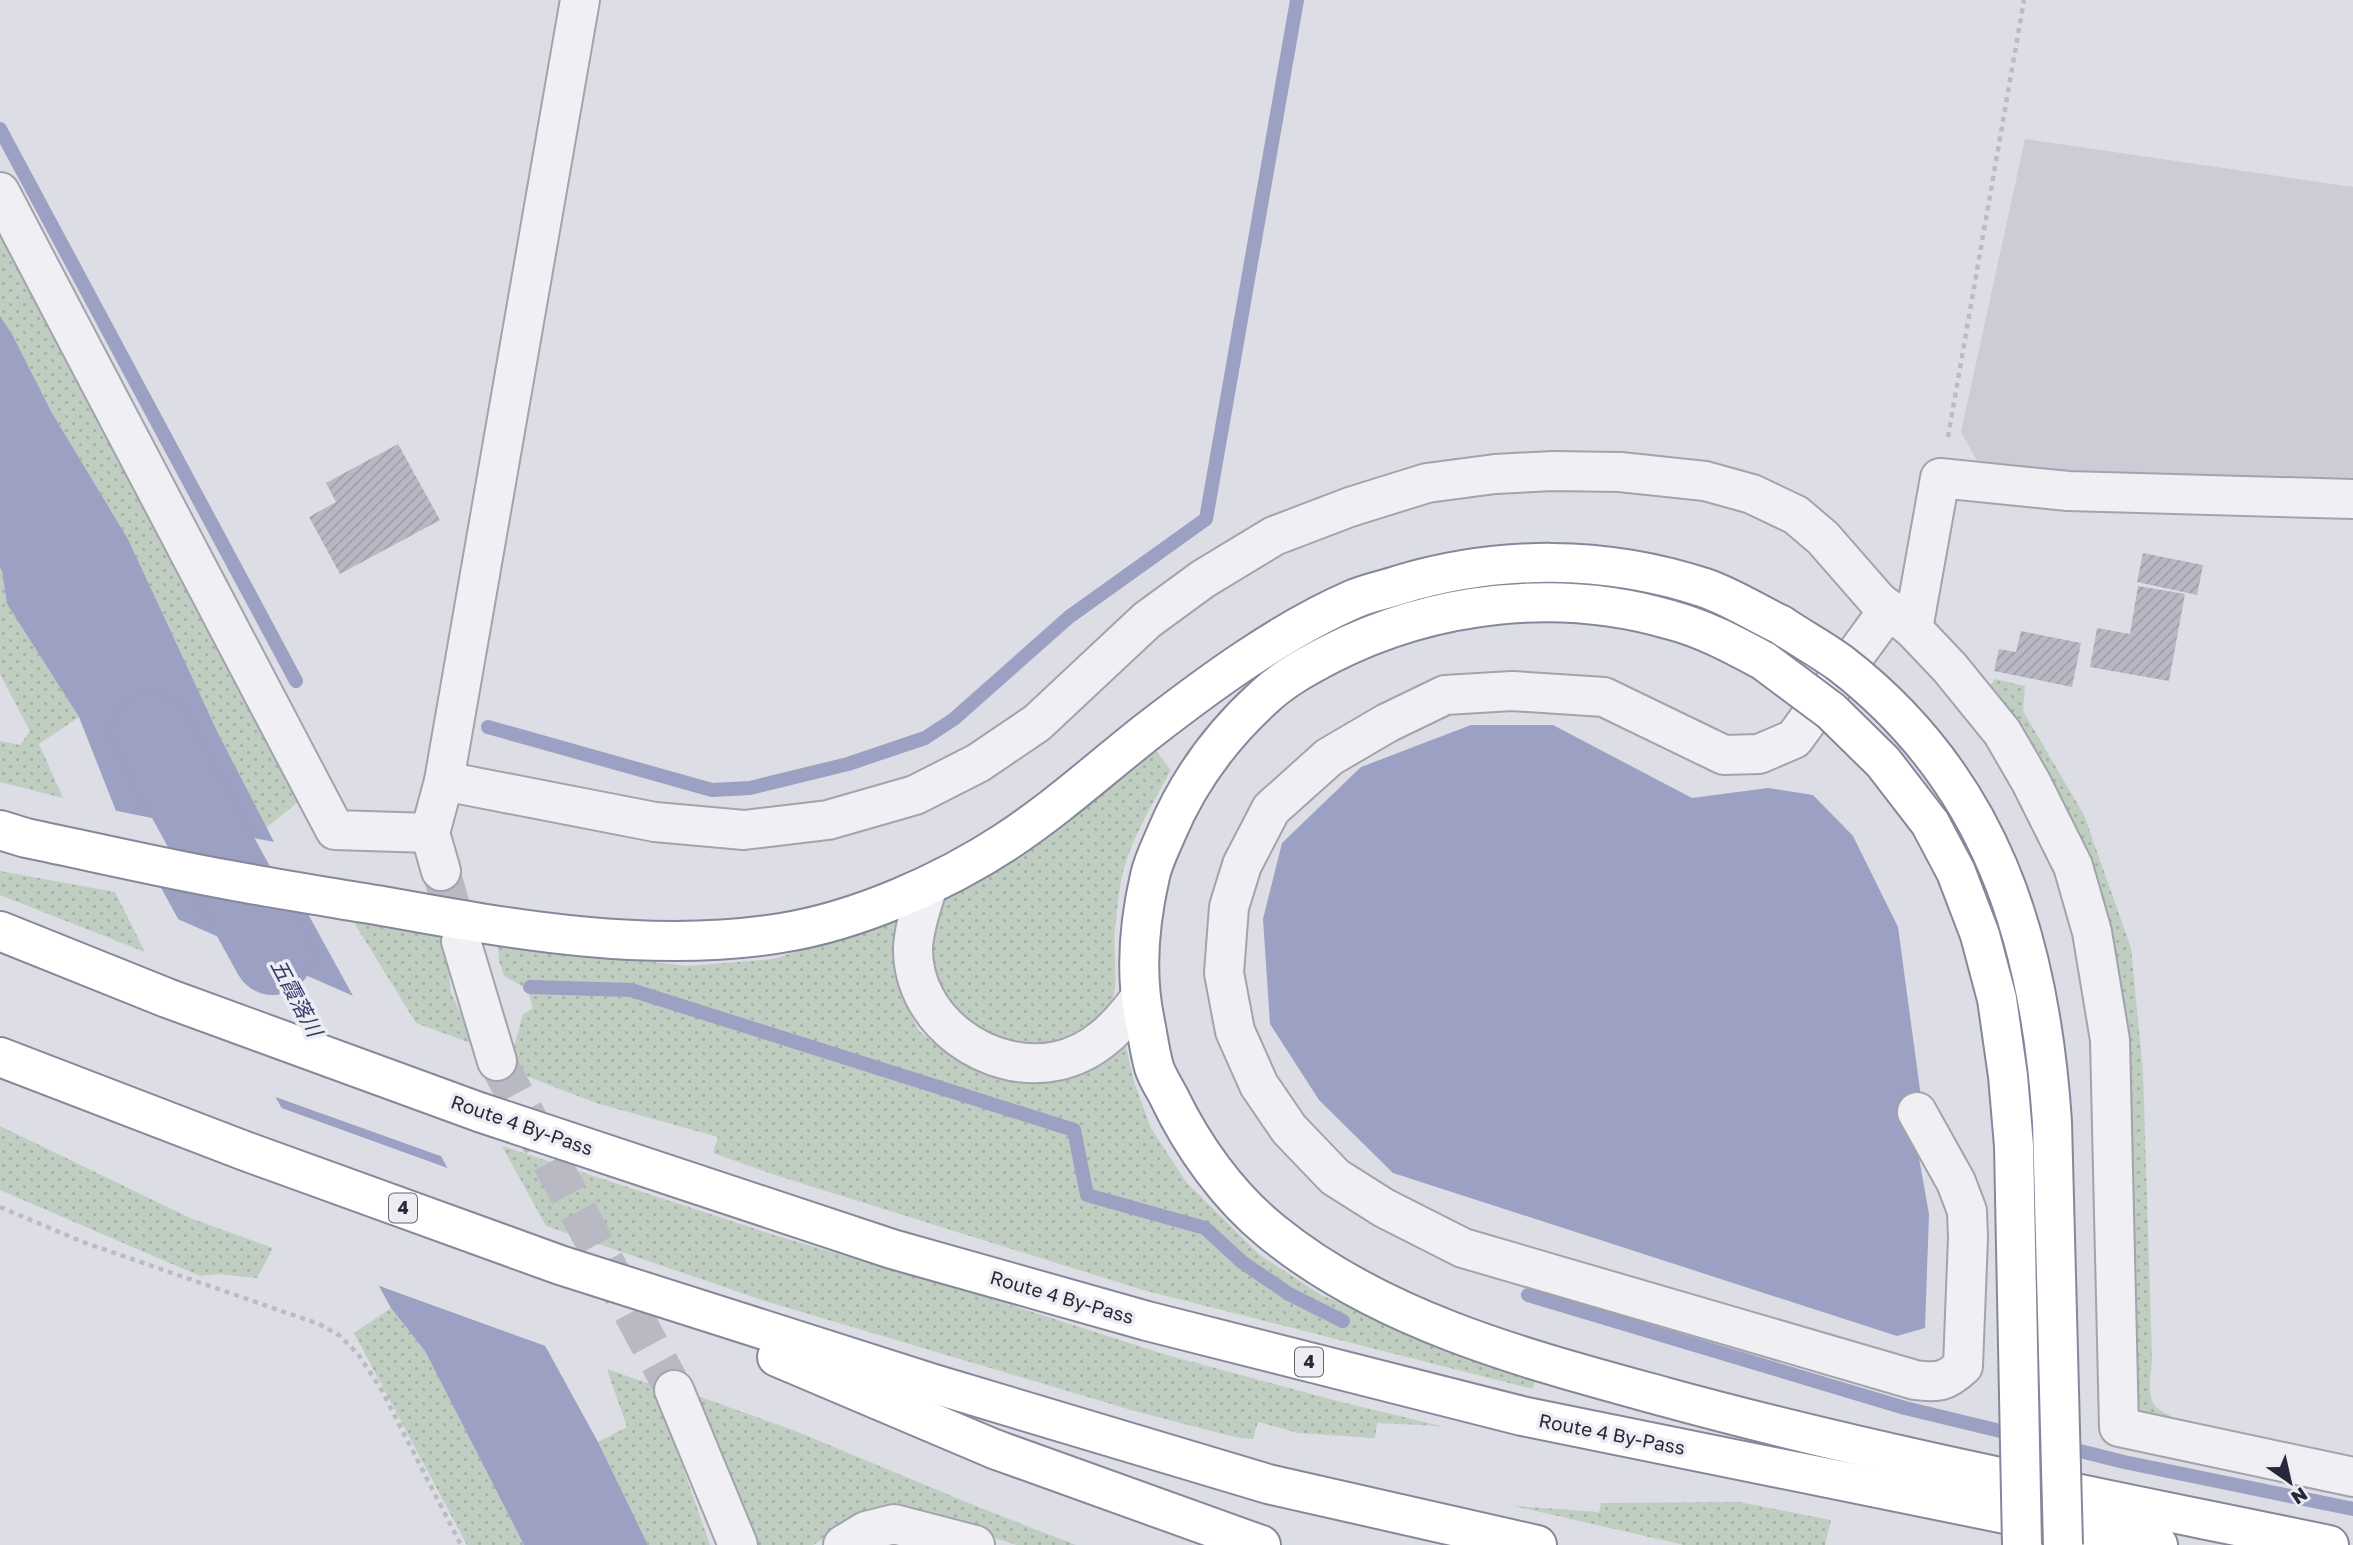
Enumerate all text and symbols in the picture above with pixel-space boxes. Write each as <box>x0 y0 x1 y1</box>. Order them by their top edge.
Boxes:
water label: 五霞落川 <box>266 954 329 1042</box>
street label: Route 4 By-Pass <box>448 1089 596 1160</box>
road number: 4 <box>389 1194 417 1223</box>
street label: Route 4 By-Pass <box>988 1265 1137 1328</box>
road number: 4 <box>1295 1348 1323 1377</box>
street label: Route 4 By-Pass <box>1537 1408 1687 1459</box>
north arrow <box>2255 1447 2325 1517</box>
text: N <box>2287 1483 2312 1510</box>

